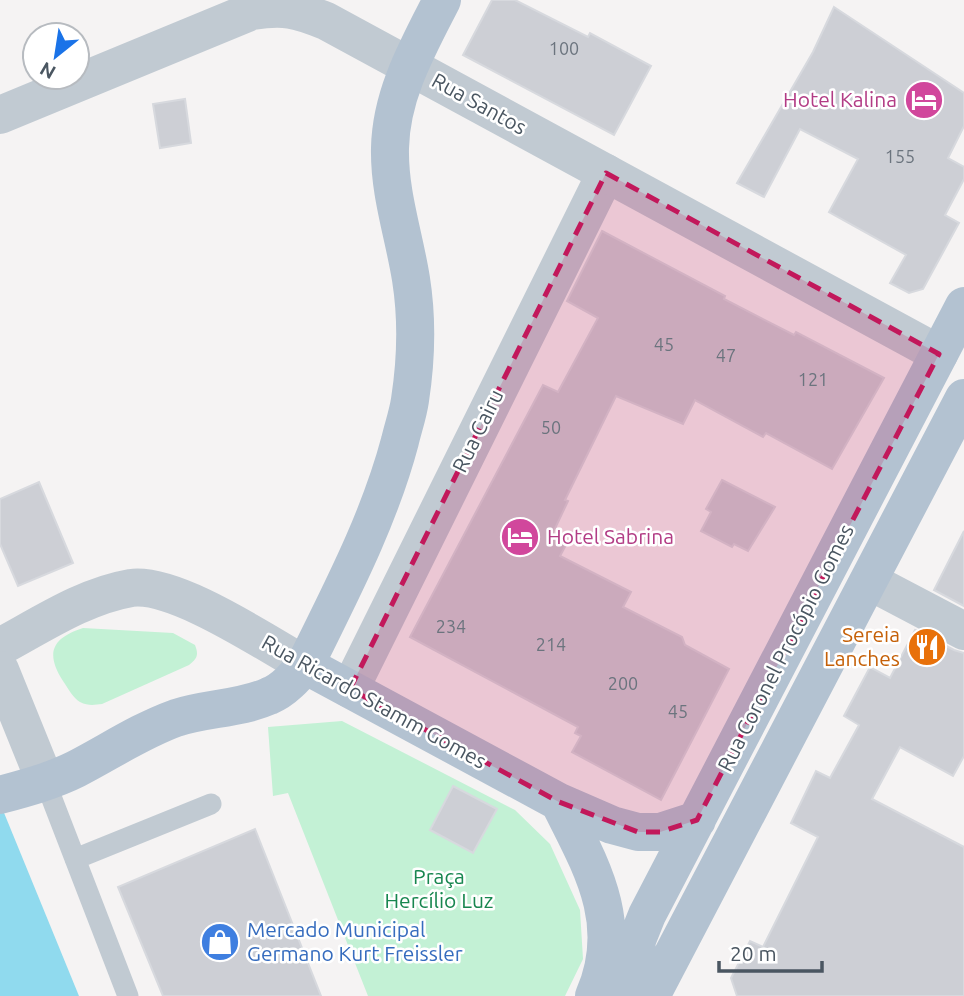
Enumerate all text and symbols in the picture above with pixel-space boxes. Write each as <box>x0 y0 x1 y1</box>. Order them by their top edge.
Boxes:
north arrow <box>21 21 91 91</box>
house number: 100 <box>549 38 579 58</box>
text: N <box>36 58 59 84</box>
street label: Rua Santos <box>428 67 531 139</box>
hotel icon: Hotel Kalina <box>903 79 945 121</box>
place label: Hotel Kalina <box>783 87 897 111</box>
house number: 155 <box>885 146 915 166</box>
house number: 45 <box>654 334 674 354</box>
house number: 47 <box>716 345 736 365</box>
house number: 121 <box>798 369 828 389</box>
street label: Rua Cairu <box>447 385 507 476</box>
house number: 50 <box>541 417 561 437</box>
hotel icon: Hotel Sabrina <box>499 516 541 558</box>
street label: Rua Coronel Procópio Gomes <box>712 520 858 775</box>
place label: Hotel Sabrina <box>547 524 674 548</box>
house number: 234 <box>436 616 466 636</box>
place label: Sereia Lanches <box>824 622 900 670</box>
restaurant icon: Sereia Lanches <box>906 626 948 668</box>
street label: Rua Ricardo Stamm Gomes <box>258 629 491 773</box>
house number: 214 <box>536 634 566 654</box>
house number: 200 <box>608 673 638 693</box>
house number: 45 <box>668 701 688 721</box>
park label: Praça Hercílio Luz <box>384 864 494 912</box>
place label: Mercado Municipal Germano Kurt Freissler <box>247 917 463 965</box>
shop icon: Mercado Municipal Germano Kurt Freissler <box>199 921 241 963</box>
scale bar <box>719 930 822 974</box>
text: 20 m <box>730 941 777 965</box>

